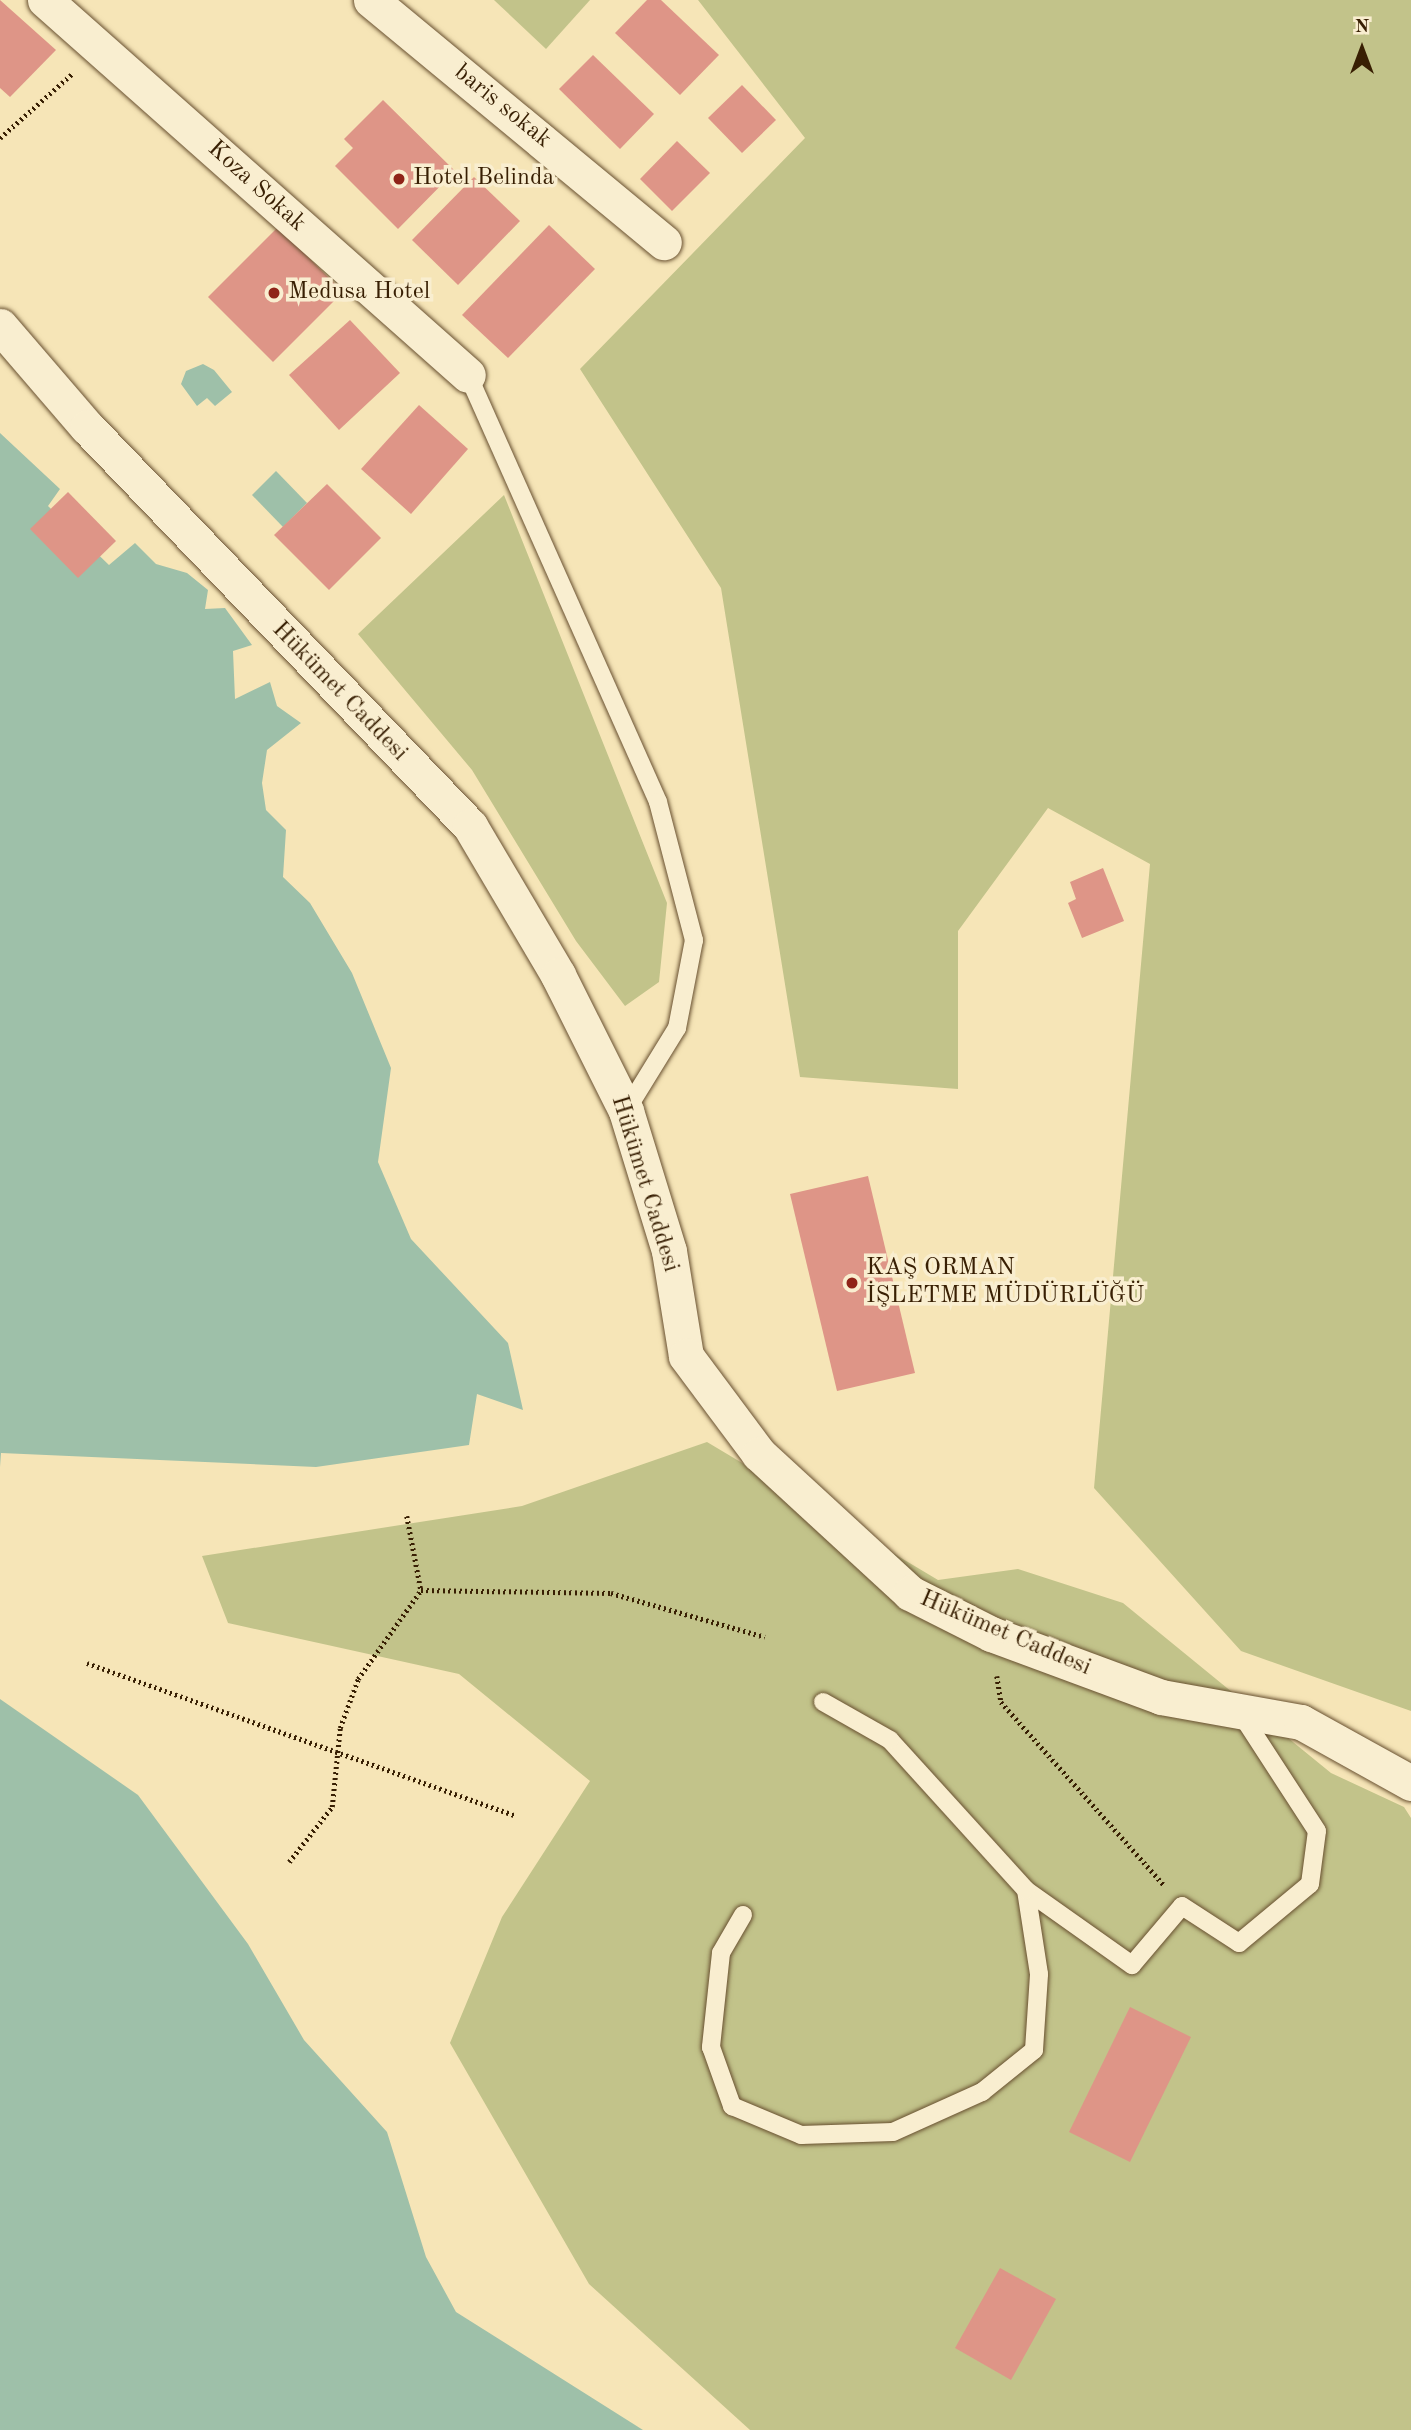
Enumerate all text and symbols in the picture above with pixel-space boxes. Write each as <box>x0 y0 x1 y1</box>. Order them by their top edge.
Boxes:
north arrow <box>1327 14 1397 84</box>
text: N <box>1355 18 1369 37</box>
street label: baris sokak <box>448 59 556 155</box>
street label: Koza Sokak <box>201 135 311 239</box>
place label: Hotel Belinda <box>413 165 554 193</box>
marker: Hotel Belinda <box>391 171 407 187</box>
place label: Medusa Hotel <box>288 279 430 307</box>
marker: Medusa Hotel <box>266 285 282 301</box>
street label: Hükümet Caddesi <box>265 616 413 768</box>
street label: Hükümet Caddesi <box>603 1092 685 1276</box>
place label: KAŞ ORMAN İŞLETME MÜDÜRLÜĞÜ <box>866 1255 1145 1311</box>
marker: KAŞ ORMAN İŞLETME MÜDÜRLÜĞÜ <box>844 1275 860 1291</box>
street label: Hükümet Caddesi <box>915 1585 1095 1683</box>

